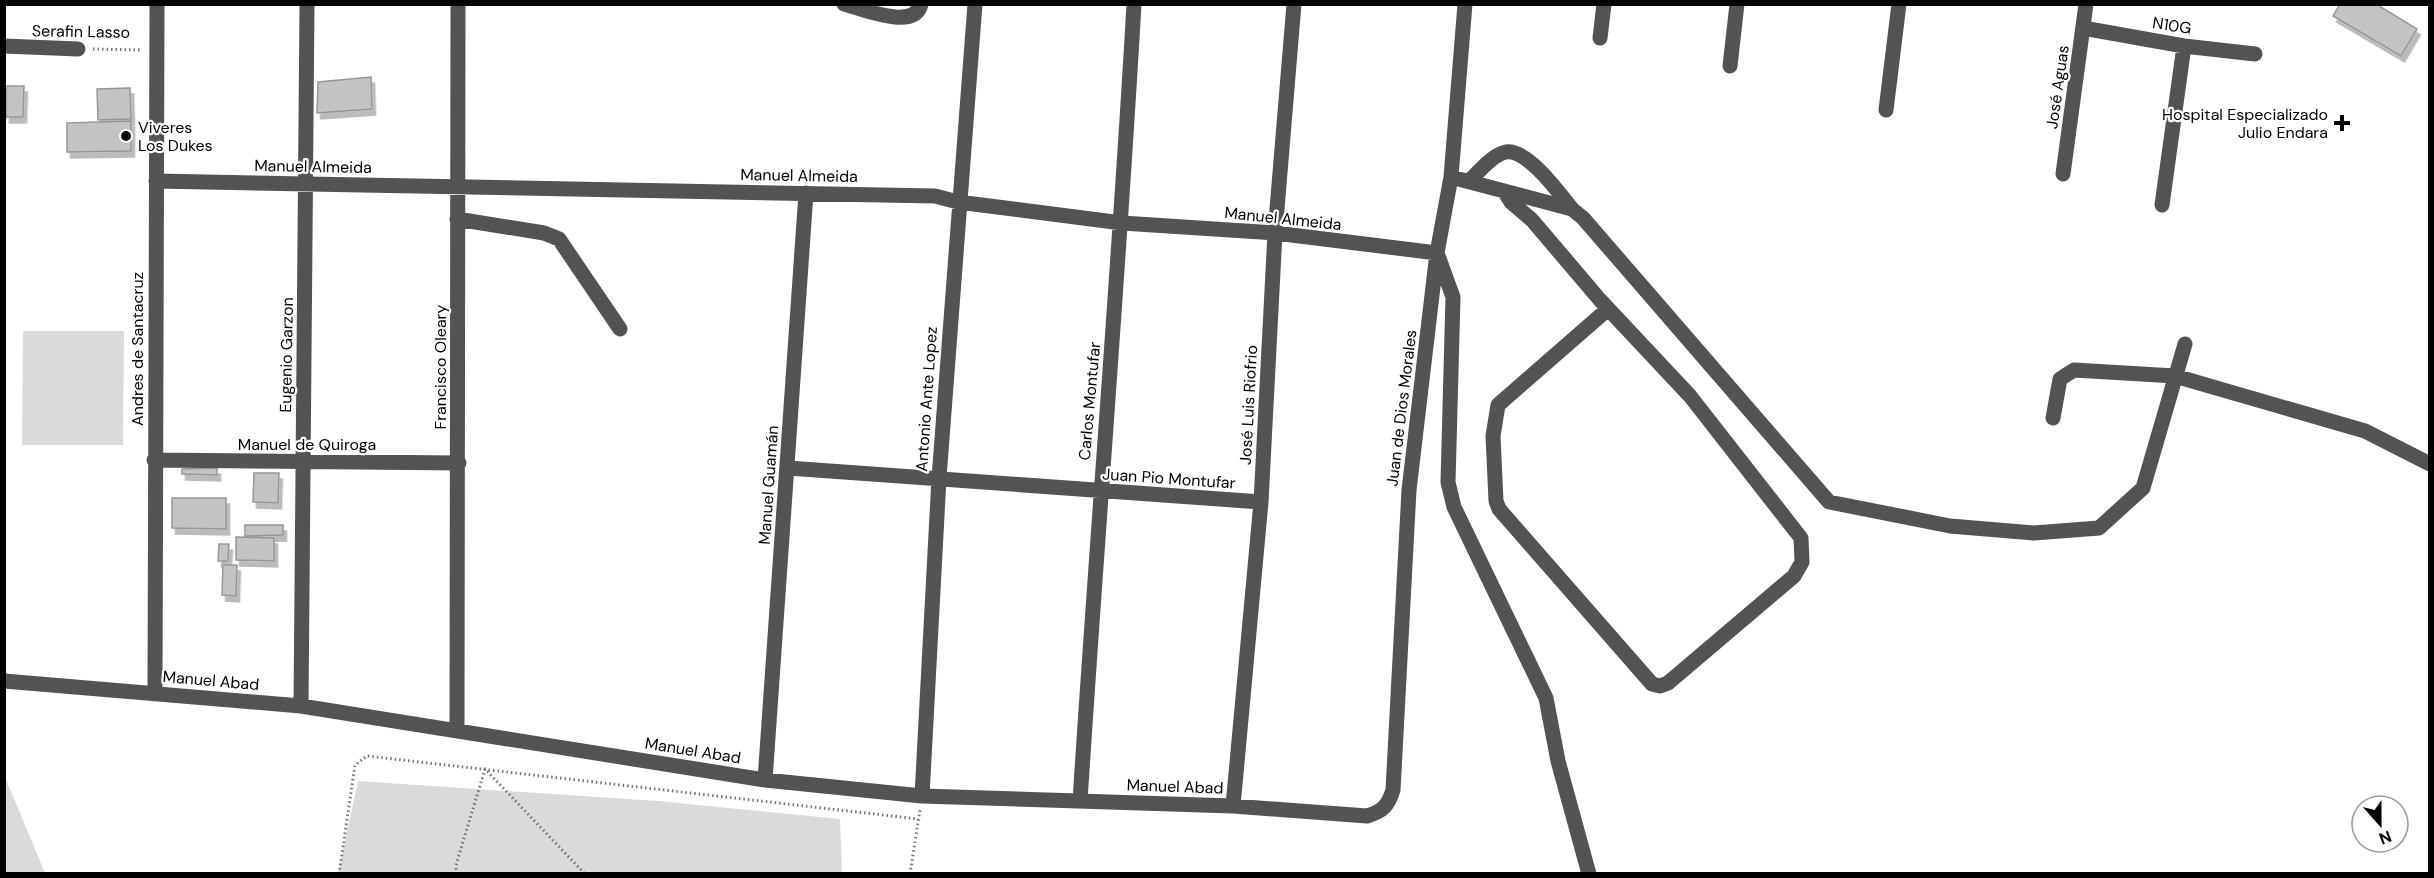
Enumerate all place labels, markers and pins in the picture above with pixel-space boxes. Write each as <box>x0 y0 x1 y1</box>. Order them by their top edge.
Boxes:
place label: Hospital Especializado Julio Endara <box>2162 104 2328 143</box>
marker: Hospital Especializado Julio Endara <box>2333 114 2351 132</box>
place label: Viveres Los Dukes <box>138 117 213 156</box>
marker: Viveres Los Dukes <box>119 129 133 143</box>

